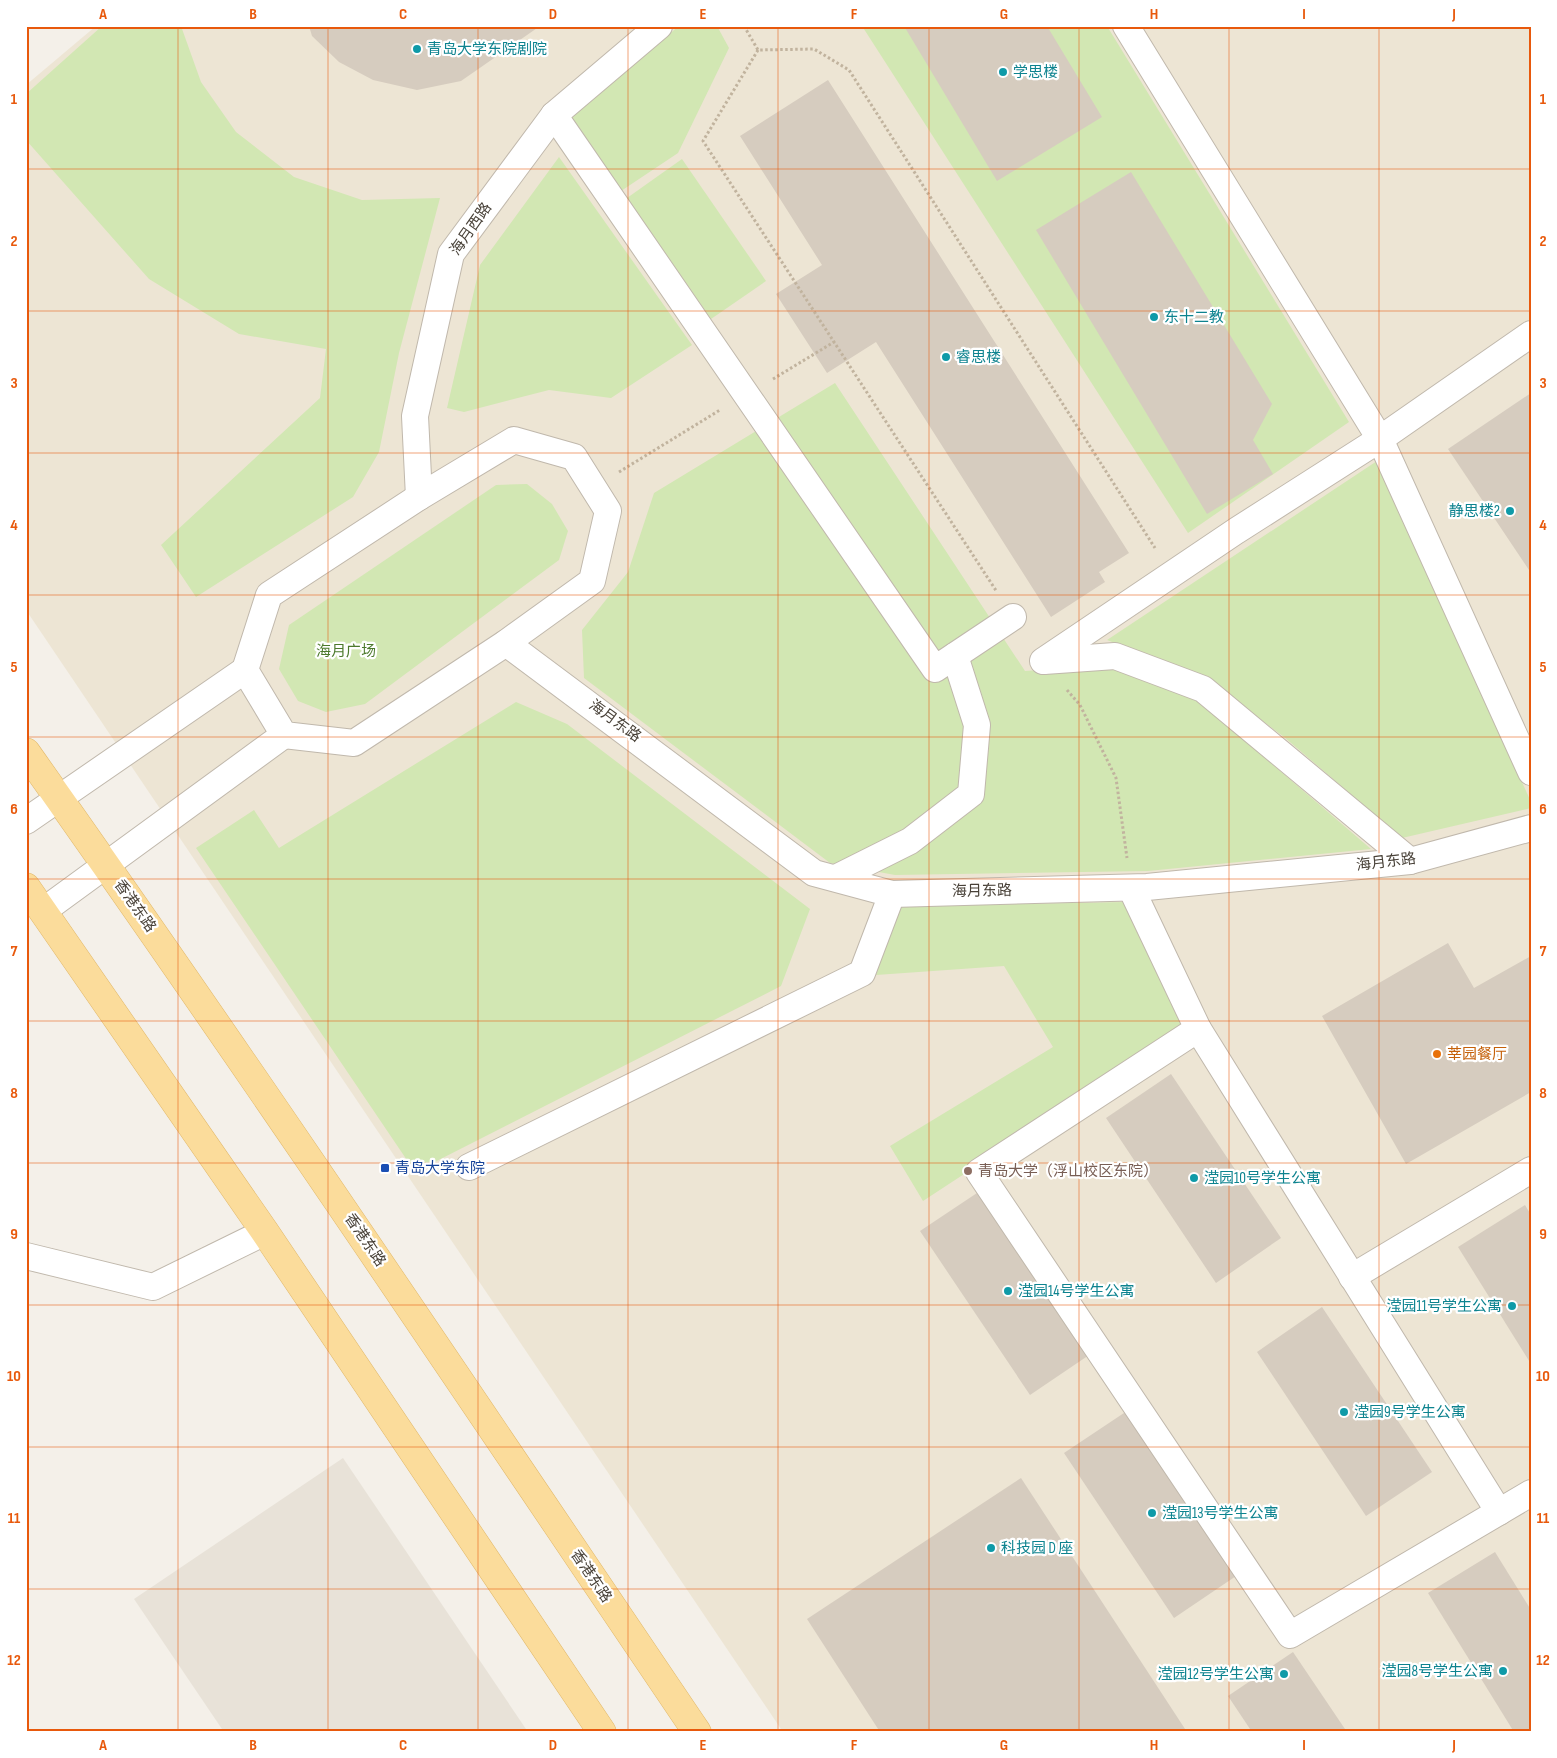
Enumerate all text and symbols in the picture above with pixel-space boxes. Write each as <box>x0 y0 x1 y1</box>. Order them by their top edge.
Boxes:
text: A <box>98 5 107 24</box>
text: B <box>249 5 257 24</box>
text: C <box>399 5 407 24</box>
text: D <box>549 5 557 24</box>
text: E <box>700 5 707 24</box>
text: F <box>851 5 858 24</box>
text: G <box>1000 5 1008 24</box>
text: H <box>1150 5 1158 24</box>
text: I <box>1302 5 1306 24</box>
text: J <box>1451 5 1456 24</box>
place label: 青岛大学东院剧院 <box>427 40 547 59</box>
marker: 青岛大学东院剧院 <box>411 43 423 55</box>
place label: 学思楼 <box>1013 63 1058 82</box>
marker: 学思楼 <box>997 66 1009 78</box>
text: 1 <box>11 90 18 109</box>
text: 1 <box>1540 90 1547 109</box>
street label: 海月西路 <box>446 199 496 259</box>
text: 2 <box>10 232 18 251</box>
text: 2 <box>1539 232 1547 251</box>
place label: 东十二教 <box>1164 308 1224 327</box>
marker: 东十二教 <box>1148 311 1160 323</box>
place label: 睿思楼 <box>956 348 1001 367</box>
marker: 睿思楼 <box>940 351 952 363</box>
text: 3 <box>10 374 18 393</box>
text: 3 <box>1539 374 1547 393</box>
place label: 静思楼2 <box>1449 502 1500 521</box>
marker: 静思楼2 <box>1504 505 1516 517</box>
text: 4 <box>10 516 18 535</box>
text: 4 <box>1539 516 1547 535</box>
park label: 海月广场 <box>316 642 376 661</box>
text: 5 <box>10 658 18 677</box>
text: 5 <box>1539 658 1547 677</box>
street label: 海月东路 <box>585 696 645 746</box>
text: 6 <box>10 800 18 819</box>
text: 6 <box>1539 800 1547 819</box>
street label: 海月东路 <box>1355 849 1417 875</box>
street label: 香港东路 <box>110 876 160 936</box>
street label: 海月东路 <box>952 881 1012 901</box>
text: 7 <box>11 942 18 961</box>
text: 7 <box>1540 942 1547 961</box>
place label: 莘园餐厅 <box>1447 1045 1507 1064</box>
marker: 莘园餐厅 <box>1431 1048 1443 1060</box>
text: 8 <box>10 1084 18 1103</box>
text: 8 <box>1539 1084 1547 1103</box>
place label: 青岛大学东院 <box>395 1159 485 1178</box>
marker: 青岛大学东院 <box>379 1162 391 1174</box>
place label: 青岛大学（浮山校区东院） <box>978 1162 1158 1181</box>
marker: 青岛大学（浮山校区东院） <box>962 1165 974 1177</box>
place label: 滢园10号学生公寓 <box>1204 1169 1321 1188</box>
marker: 滢园10号学生公寓 <box>1188 1172 1200 1184</box>
street label: 香港东路 <box>340 1210 390 1270</box>
text: 9 <box>10 1225 18 1244</box>
text: 9 <box>1539 1225 1547 1244</box>
place label: 滢园14号学生公寓 <box>1018 1282 1135 1301</box>
marker: 滢园14号学生公寓 <box>1002 1285 1014 1297</box>
place label: 滢园11号学生公寓 <box>1386 1297 1502 1316</box>
marker: 滢园11号学生公寓 <box>1506 1300 1518 1312</box>
text: 10 <box>7 1367 21 1386</box>
text: 10 <box>1536 1367 1550 1386</box>
place label: 滢园9号学生公寓 <box>1354 1403 1466 1422</box>
marker: 滢园9号学生公寓 <box>1338 1406 1350 1418</box>
place label: 滢园13号学生公寓 <box>1162 1504 1279 1523</box>
marker: 滢园13号学生公寓 <box>1146 1507 1158 1519</box>
text: 11 <box>8 1509 21 1528</box>
text: 11 <box>1537 1509 1550 1528</box>
place label: 科技园 D 座 <box>1001 1539 1073 1558</box>
marker: 科技园 D 座 <box>985 1542 997 1554</box>
street label: 香港东路 <box>566 1546 616 1606</box>
text: 12 <box>7 1651 21 1670</box>
text: 12 <box>1536 1651 1550 1670</box>
place label: 滢园8号学生公寓 <box>1381 1662 1493 1681</box>
place label: 滢园12号学生公寓 <box>1157 1665 1274 1684</box>
marker: 滢园8号学生公寓 <box>1497 1665 1509 1677</box>
marker: 滢园12号学生公寓 <box>1278 1668 1290 1680</box>
text: A <box>98 1736 107 1755</box>
text: B <box>249 1736 257 1755</box>
text: C <box>399 1736 407 1755</box>
text: D <box>549 1736 557 1755</box>
text: E <box>700 1736 707 1755</box>
text: F <box>851 1736 858 1755</box>
text: G <box>1000 1736 1008 1755</box>
text: H <box>1150 1736 1158 1755</box>
text: I <box>1302 1736 1306 1755</box>
text: J <box>1451 1736 1456 1755</box>

